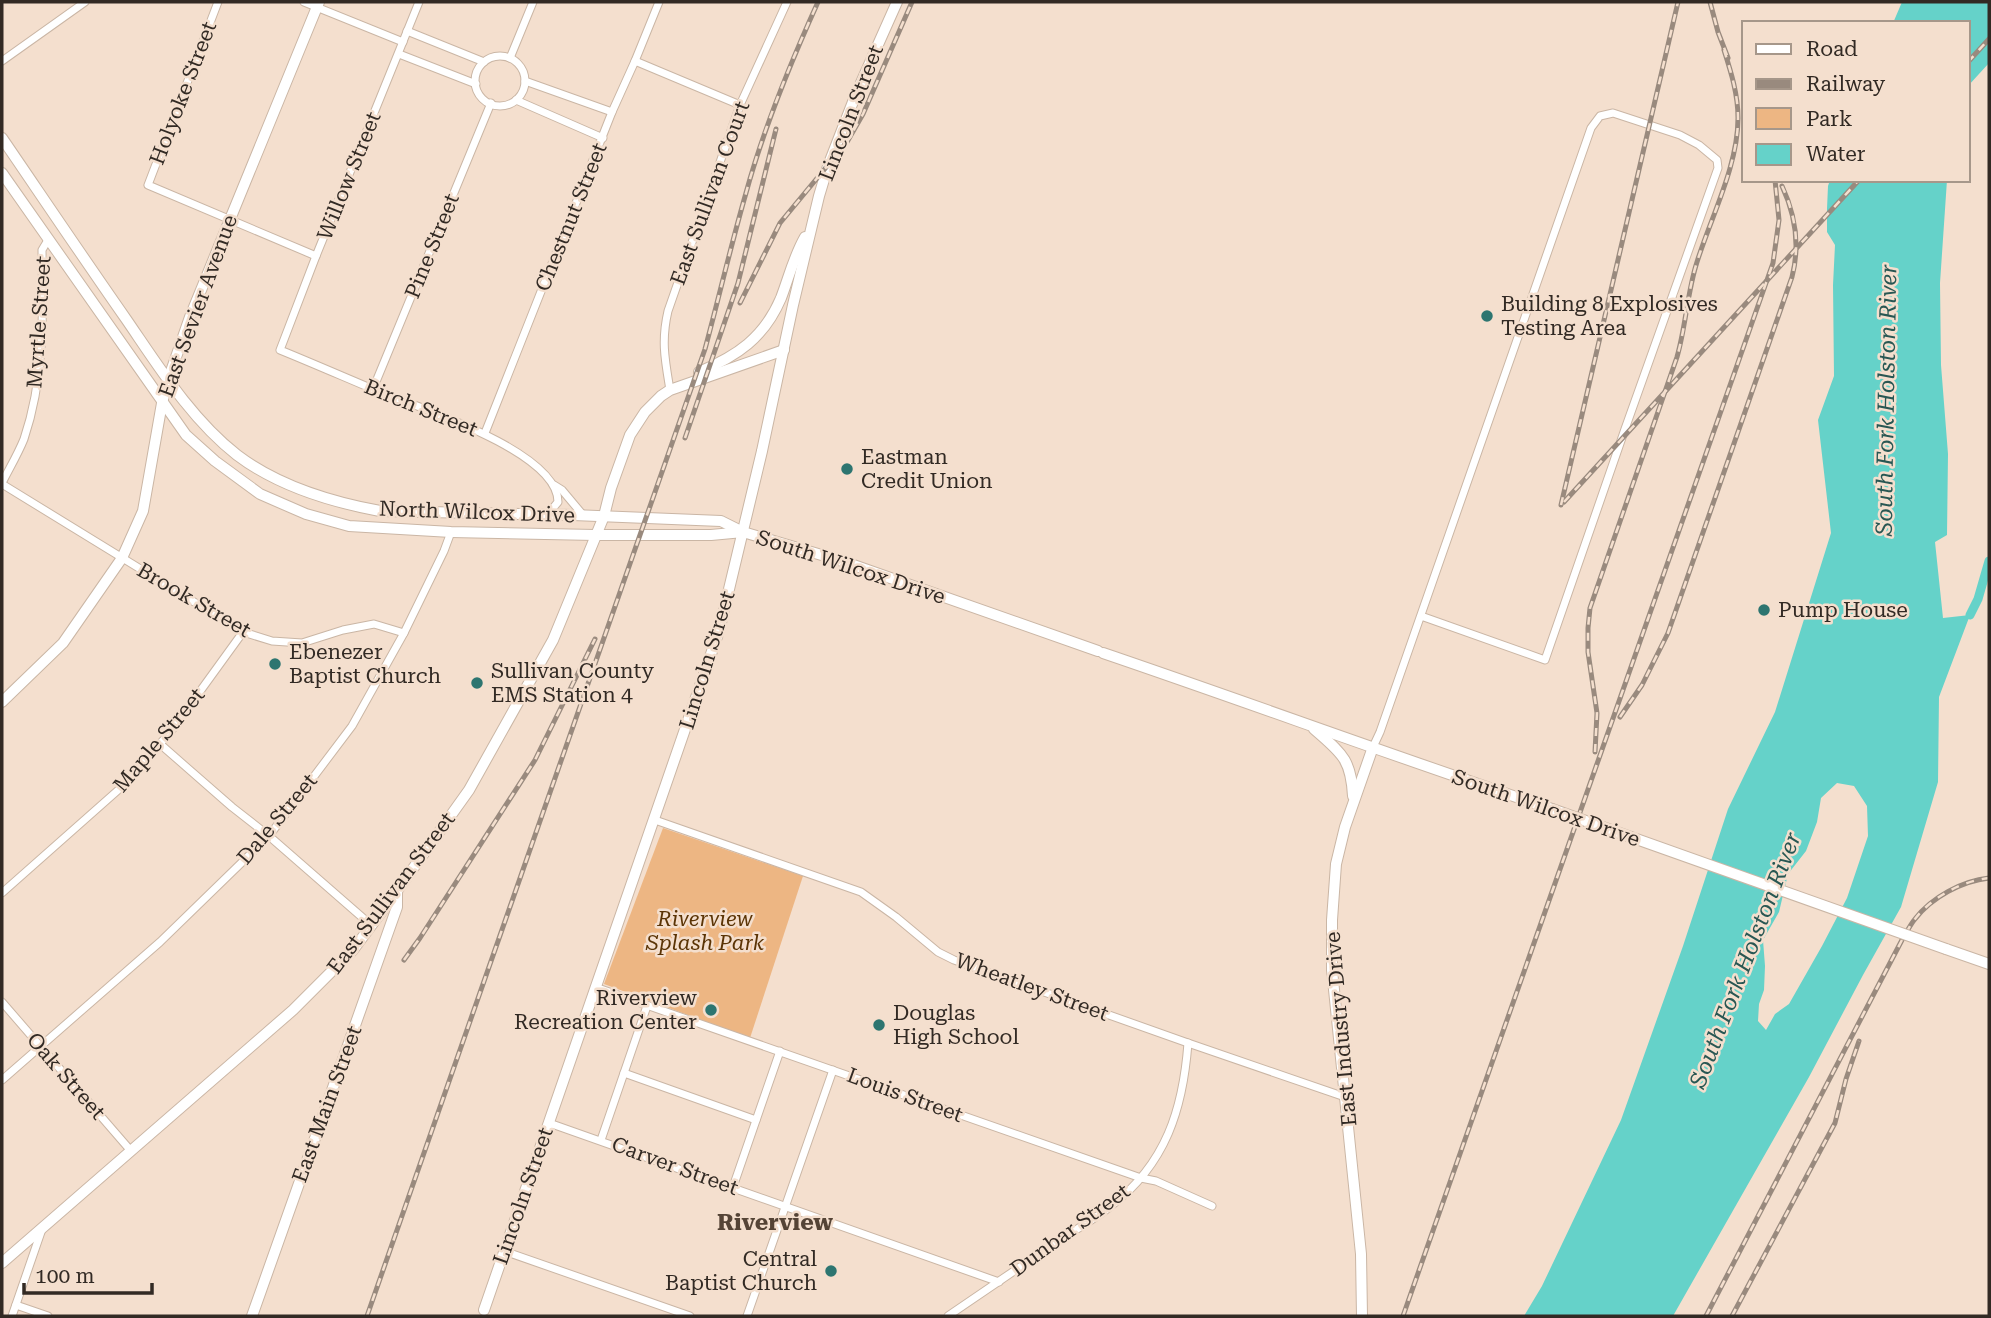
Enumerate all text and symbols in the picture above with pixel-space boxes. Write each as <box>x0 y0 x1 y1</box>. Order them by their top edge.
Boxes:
street label: Holyoke Street <box>145 18 221 168</box>
legend <box>1742 21 1970 182</box>
text: Road <box>1806 37 1858 61</box>
street label: Lincoln Street <box>814 42 888 184</box>
text: Railway <box>1806 72 1886 96</box>
street label: East Sullivan Court <box>666 98 754 288</box>
text: Park <box>1806 107 1852 131</box>
street label: Willow Street <box>312 108 386 244</box>
street label: Chestnut Street <box>530 139 612 295</box>
text: Water <box>1806 142 1866 166</box>
street label: Pine Street <box>400 190 464 302</box>
street label: East Sevier Avenue <box>154 211 242 401</box>
street label: Myrtle Street <box>22 255 56 389</box>
water label: South Fork Holston River <box>1871 264 1902 537</box>
place label: Building 8 Explosives Testing Area <box>1501 292 1718 340</box>
marker: Building 8 Explosives Testing Area <box>1479 308 1495 324</box>
street label: Birch Street <box>361 374 481 442</box>
place label: Eastman Credit Union <box>861 445 993 493</box>
marker: Eastman Credit Union <box>839 461 855 477</box>
street label: North Wilcox Drive <box>379 497 575 527</box>
street label: South Wilcox Drive <box>754 525 948 609</box>
street label: Brook Street <box>133 558 255 642</box>
street label: Lincoln Street <box>675 588 739 732</box>
place label: Pump House <box>1778 598 1908 622</box>
marker: Pump House <box>1756 602 1772 618</box>
place label: Ebenezer Baptist Church <box>289 640 441 688</box>
marker: Ebenezer Baptist Church <box>267 656 283 672</box>
place label: Sullivan County EMS Station 4 <box>491 659 655 707</box>
marker: Sullivan County EMS Station 4 <box>469 675 485 691</box>
street label: Maple Street <box>109 683 210 797</box>
street label: South Wilcox Drive <box>1449 765 1643 851</box>
street label: Dale Street <box>232 769 322 869</box>
street label: East Sullivan Street <box>322 807 460 979</box>
water label: South Fork Holston River <box>1684 828 1807 1093</box>
park label: Riverview Splash Park <box>645 907 765 955</box>
street label: East Industry Drive <box>1321 931 1361 1127</box>
street label: Wheatley Street <box>952 948 1112 1026</box>
place label: Riverview Recreation Center <box>514 986 698 1034</box>
place label: Douglas High School <box>893 1001 1019 1049</box>
marker: Riverview Recreation Center <box>703 1002 719 1018</box>
marker: Douglas High School <box>871 1017 887 1033</box>
street label: East Main Street <box>287 1022 367 1186</box>
street label: Oak Street <box>22 1028 110 1124</box>
street label: Louis Street <box>844 1063 966 1127</box>
street label: Lincoln Street <box>488 1124 558 1268</box>
street label: Carver Street <box>608 1132 742 1200</box>
street label: Dunbar Street <box>1006 1179 1134 1281</box>
district label: Riverview <box>717 1209 833 1236</box>
place label: Central Baptist Church <box>665 1247 817 1295</box>
scale bar <box>24 1252 152 1296</box>
marker: Central Baptist Church <box>823 1263 839 1279</box>
text: 100 m <box>35 1264 95 1288</box>

